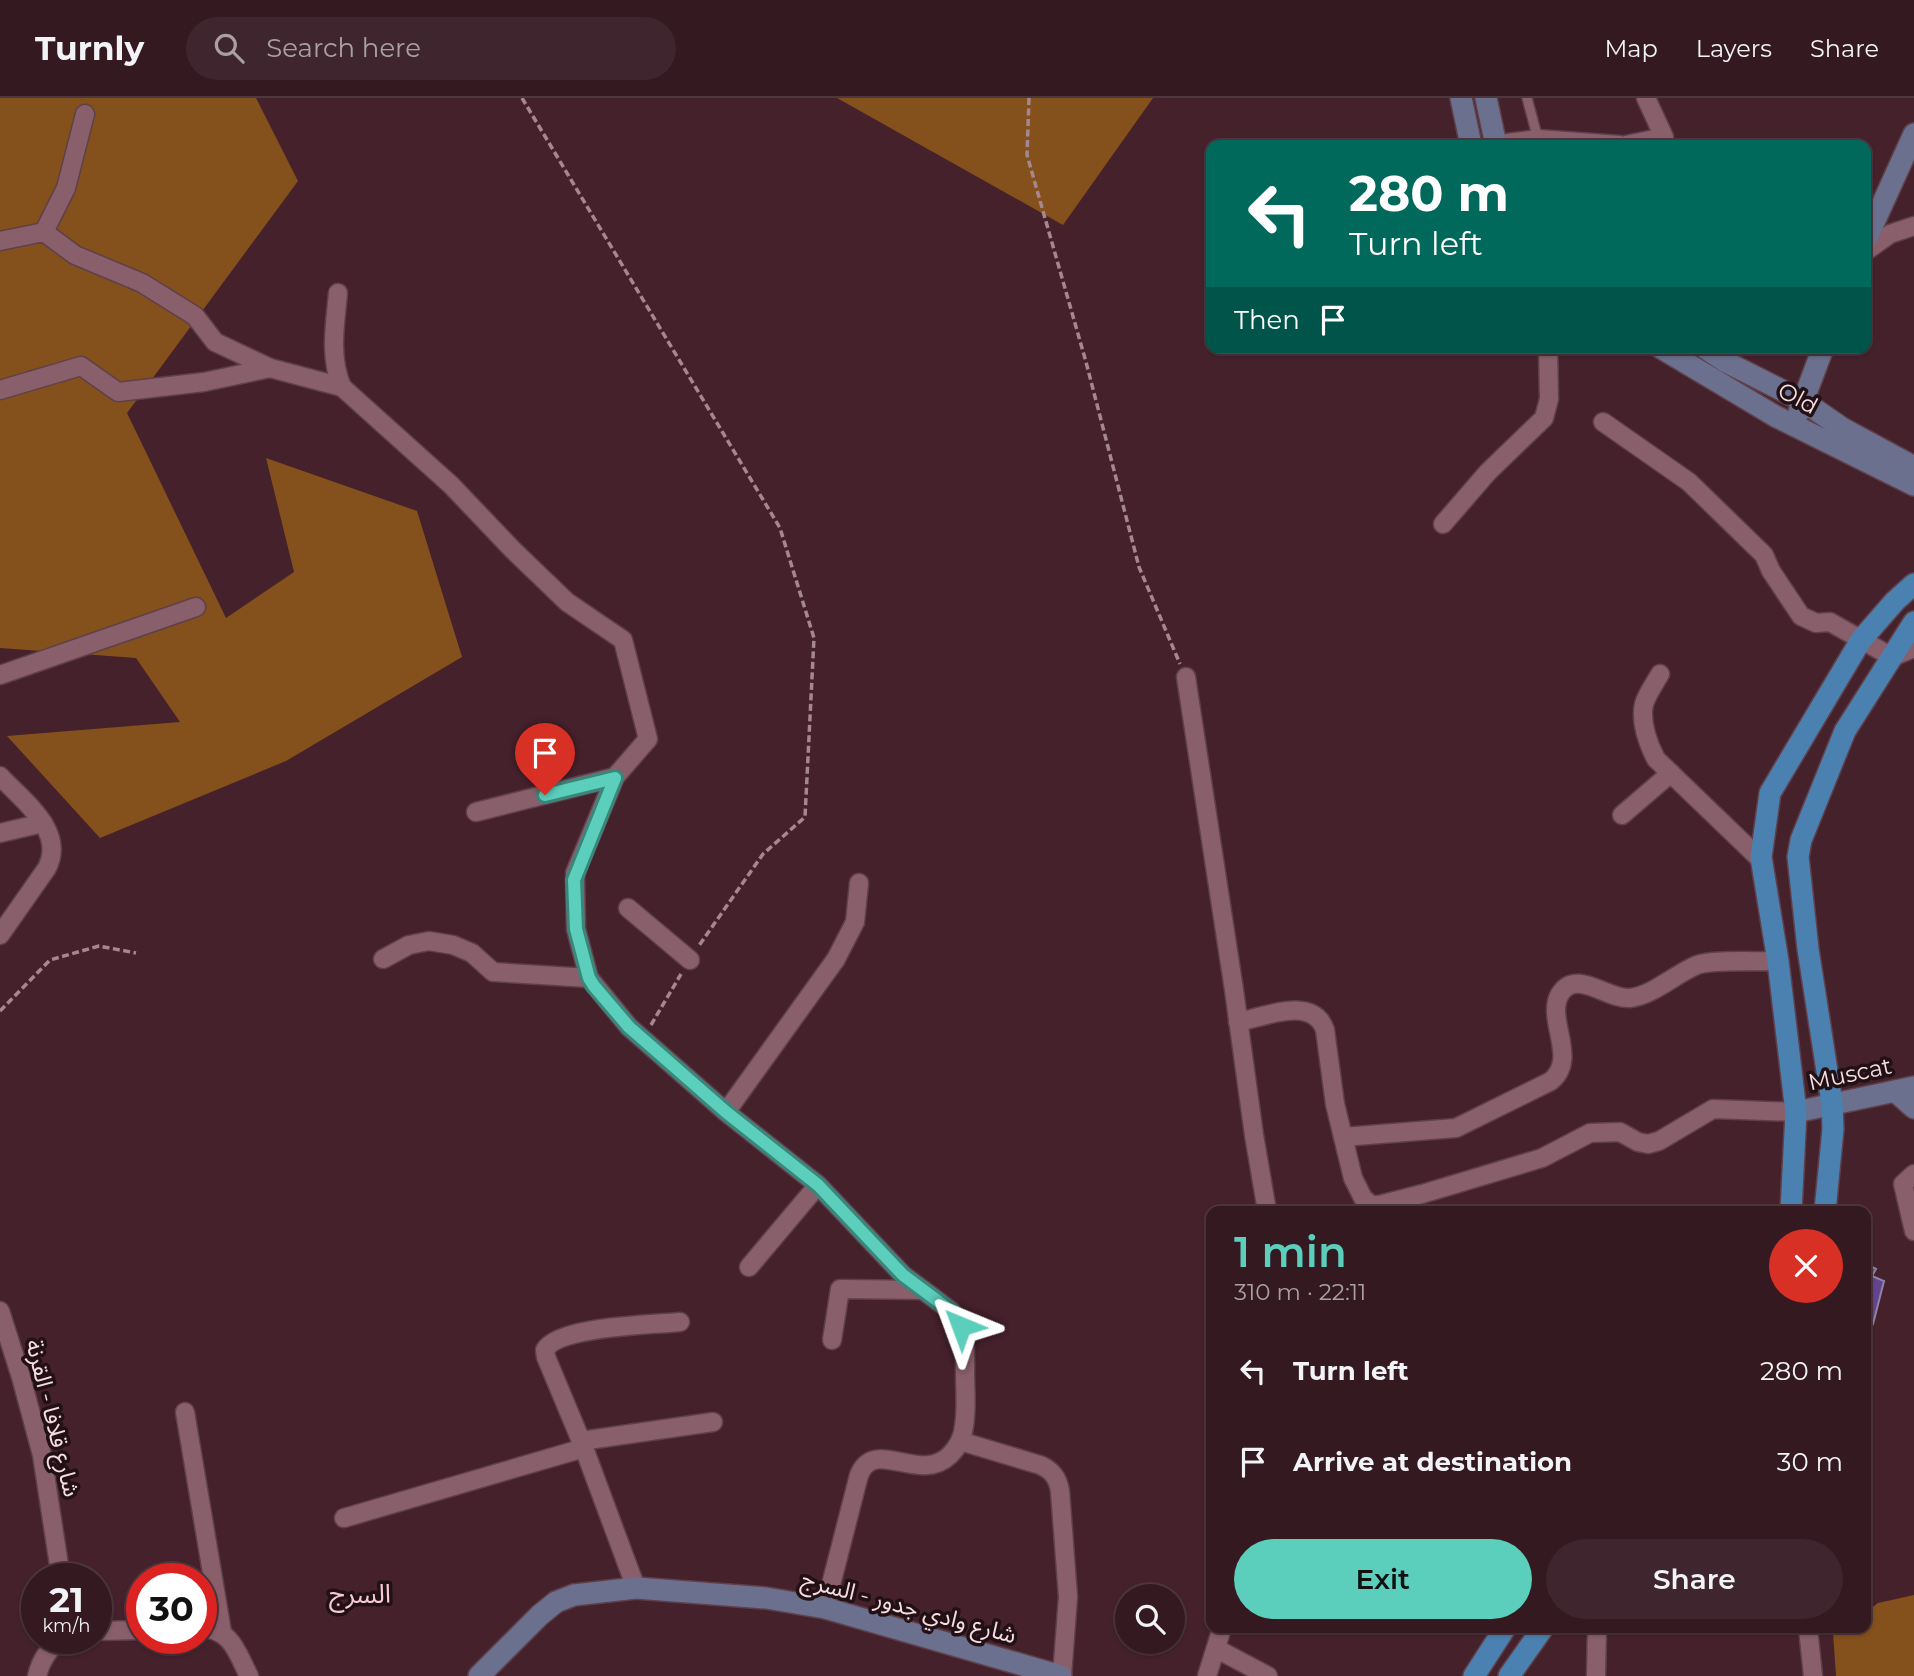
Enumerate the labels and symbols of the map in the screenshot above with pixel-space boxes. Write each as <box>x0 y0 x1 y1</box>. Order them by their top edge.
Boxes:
street label: Old <box>1773 376 1823 420</box>
pin <box>515 723 575 795</box>
street label: Muscat <box>1806 1052 1894 1096</box>
position arrow <box>924 1289 998 1363</box>
street label: شارع قلافا - القرنة <box>17 1336 86 1500</box>
speed limit sign: 30 <box>126 1563 217 1654</box>
street label: شارع وادي جدور - السرج <box>798 1565 1019 1652</box>
district label: السرج <box>329 1578 391 1613</box>

